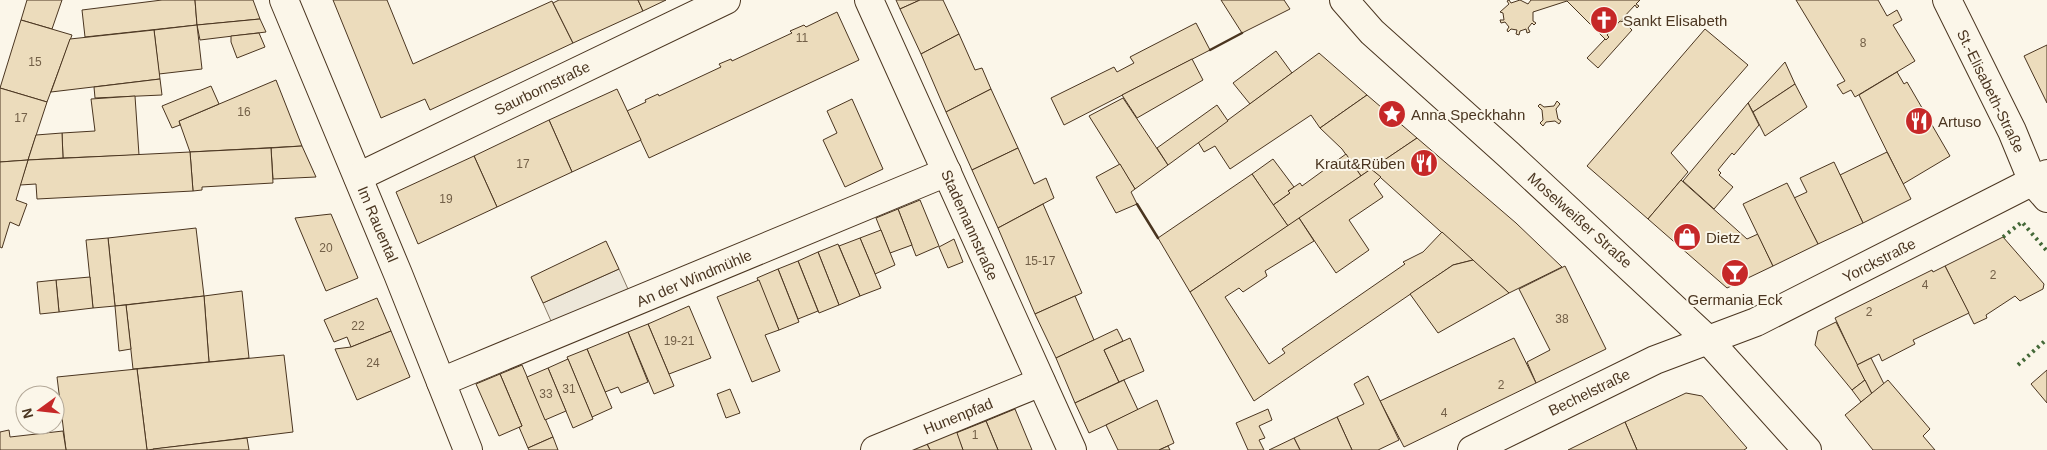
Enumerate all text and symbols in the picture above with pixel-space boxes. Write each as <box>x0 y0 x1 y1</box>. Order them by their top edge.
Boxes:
church icon: Sankt Elisabeth <box>1589 5 1619 35</box>
place label: Sankt Elisabeth <box>1623 12 1727 29</box>
street label: St.-Elisabeth-Straße <box>1954 27 2028 155</box>
house number: 11 <box>796 31 809 45</box>
house number: 8 <box>1860 36 1867 50</box>
house number: 15 <box>28 55 42 69</box>
street label: Saurbornstraße <box>491 58 593 118</box>
place icon: Anna Speckhahn <box>1377 99 1407 129</box>
house number: 16 <box>237 105 251 119</box>
place label: Anna Speckhahn <box>1411 106 1525 123</box>
restaurant icon: Artuso <box>1904 106 1934 136</box>
house number: 17 <box>14 111 28 125</box>
place label: Artuso <box>1938 113 1981 130</box>
restaurant icon: Kraut&Rüben <box>1409 148 1439 178</box>
place label: Kraut&Rüben <box>1315 155 1405 172</box>
house number: 17 <box>516 157 530 171</box>
street label: Stademannstraße <box>938 167 1002 283</box>
street label: Moselweißer Straße <box>1524 169 1636 271</box>
street label: Im Rauental <box>354 183 402 265</box>
house number: 19 <box>439 192 453 206</box>
shop icon: Dietz <box>1672 222 1702 252</box>
place label: Dietz <box>1706 229 1740 246</box>
street label: Yorckstraße <box>1840 234 1918 286</box>
house number: 20 <box>319 241 333 255</box>
street label: An der Windmühle <box>634 246 754 310</box>
house number: 15-17 <box>1025 254 1056 268</box>
bar icon: Germania Eck <box>1720 258 1750 288</box>
house number: 2 <box>1990 268 1997 282</box>
house number: 4 <box>1922 278 1929 292</box>
place label: Germania Eck <box>1687 291 1783 308</box>
house number: 2 <box>1866 305 1873 319</box>
house number: 38 <box>1555 312 1569 326</box>
house number: 22 <box>351 319 365 333</box>
house number: 19-21 <box>664 334 695 348</box>
house number: 24 <box>366 356 380 370</box>
street label: Bechelstraße <box>1546 365 1632 419</box>
house number: 2 <box>1498 378 1505 392</box>
house number: 31 <box>562 382 576 396</box>
north arrow <box>15 385 65 435</box>
house number: 33 <box>539 387 553 401</box>
street label: Hunenpfad <box>921 394 995 438</box>
text: N <box>18 406 36 420</box>
house number: 4 <box>1441 406 1448 420</box>
house number: 1 <box>972 428 979 442</box>

